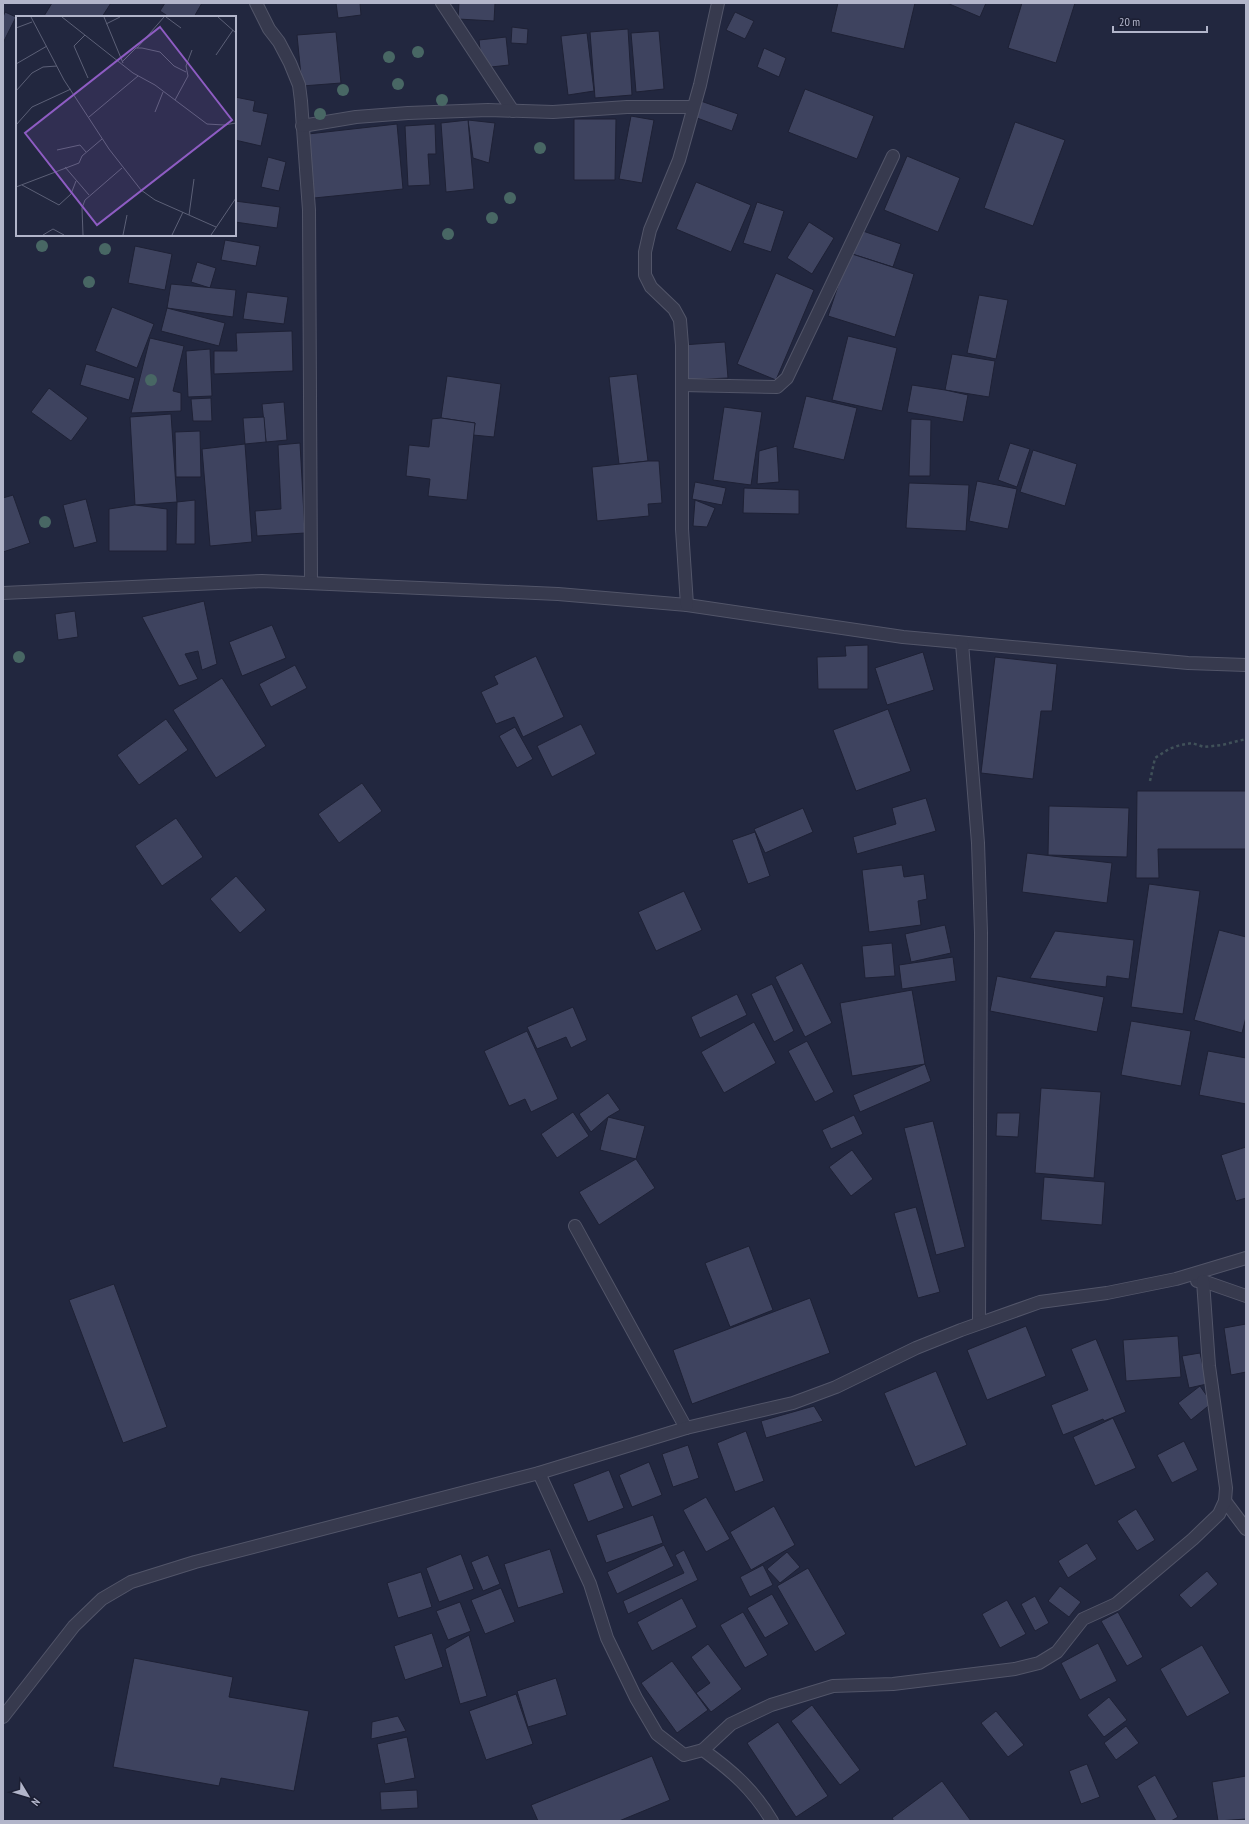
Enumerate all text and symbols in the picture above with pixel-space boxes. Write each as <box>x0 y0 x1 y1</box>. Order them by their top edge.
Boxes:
scale bar <box>1113 8 1207 34</box>
text: 20 m <box>1119 14 1140 29</box>
inset map <box>16 16 236 236</box>
north arrow <box>8 1776 48 1816</box>
text: N <box>29 1796 43 1809</box>

